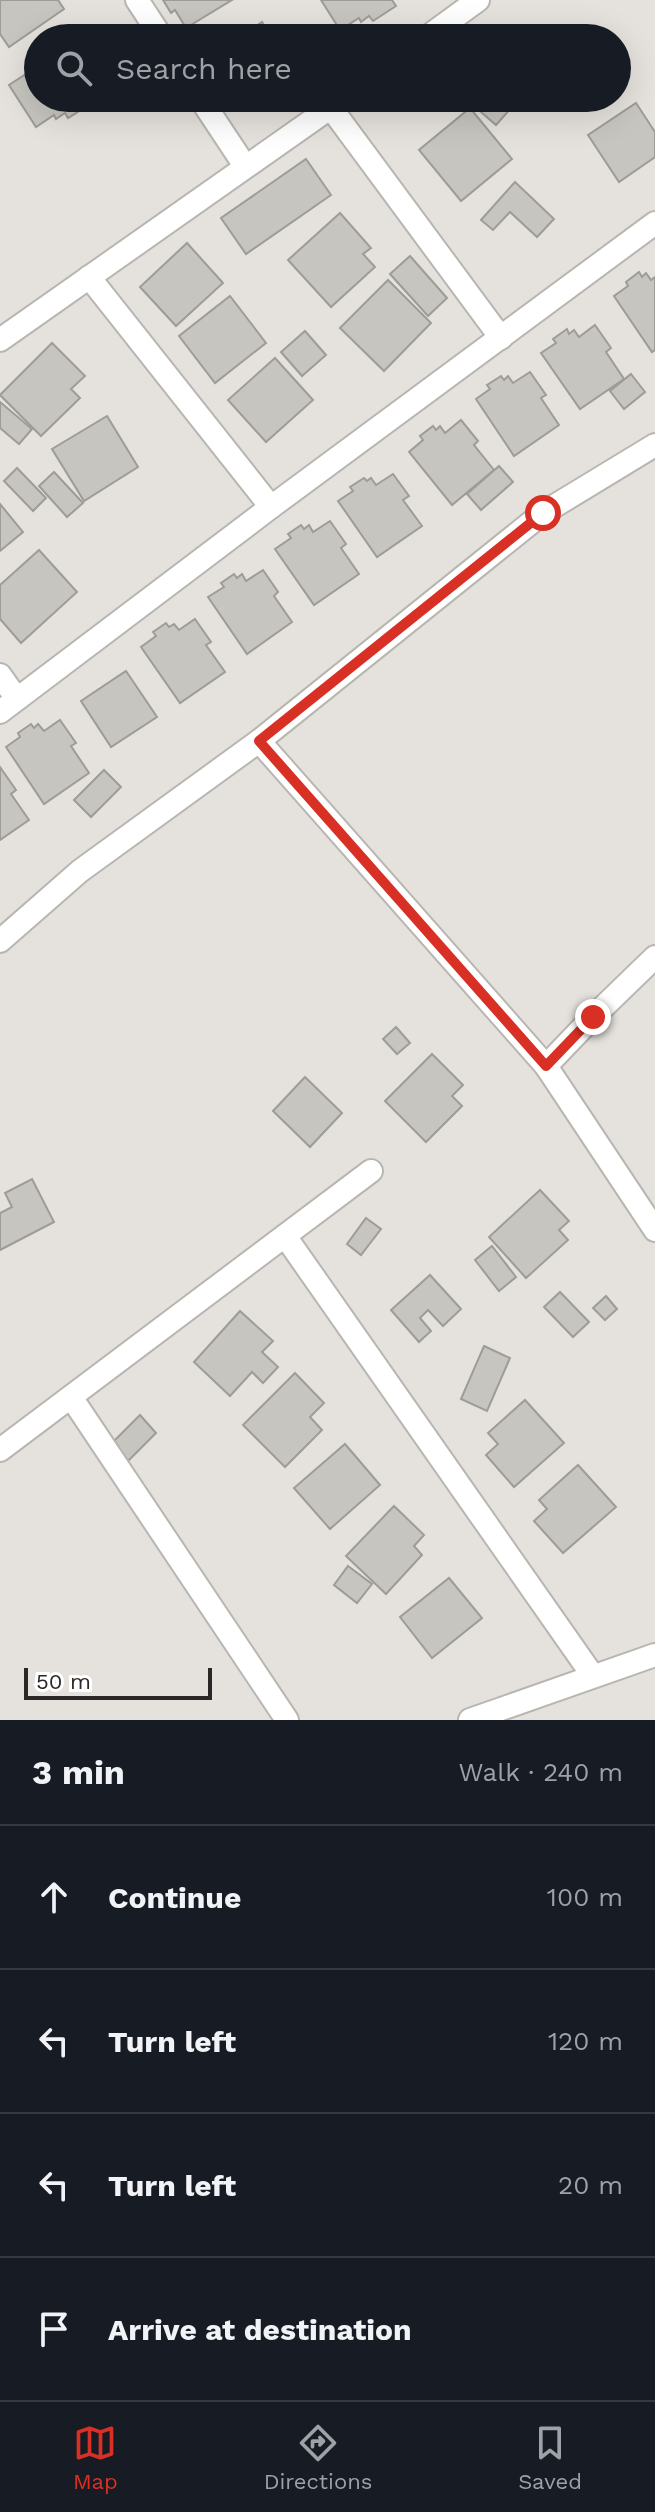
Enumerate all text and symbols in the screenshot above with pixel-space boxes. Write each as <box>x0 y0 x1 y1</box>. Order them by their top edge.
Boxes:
search box <box>24 24 631 112</box>
icon: search <box>52 46 96 90</box>
text: Search here <box>116 51 292 86</box>
route start <box>525 495 561 531</box>
route end <box>575 999 611 1035</box>
scale bar <box>24 1664 212 1700</box>
text: 50 m <box>36 1669 91 1694</box>
text: 3 min <box>32 1752 125 1792</box>
text: Walk · 240 m <box>459 1757 623 1787</box>
icon: ahead <box>32 1875 76 1919</box>
text: Continue <box>108 1880 241 1915</box>
text: 100 m <box>547 1882 623 1912</box>
icon: left <box>32 2019 76 2063</box>
text: Turn left <box>108 2024 236 2059</box>
text: 120 m <box>548 2026 623 2056</box>
icon: left <box>32 2163 76 2207</box>
text: Turn left <box>108 2168 236 2203</box>
text: 20 m <box>558 2170 623 2200</box>
icon: arrive <box>32 2307 76 2351</box>
text: Arrive at destination <box>108 2312 412 2347</box>
tab: Map <box>73 2421 118 2494</box>
tab: Directions <box>264 2421 372 2494</box>
tab: Saved <box>518 2421 582 2494</box>

